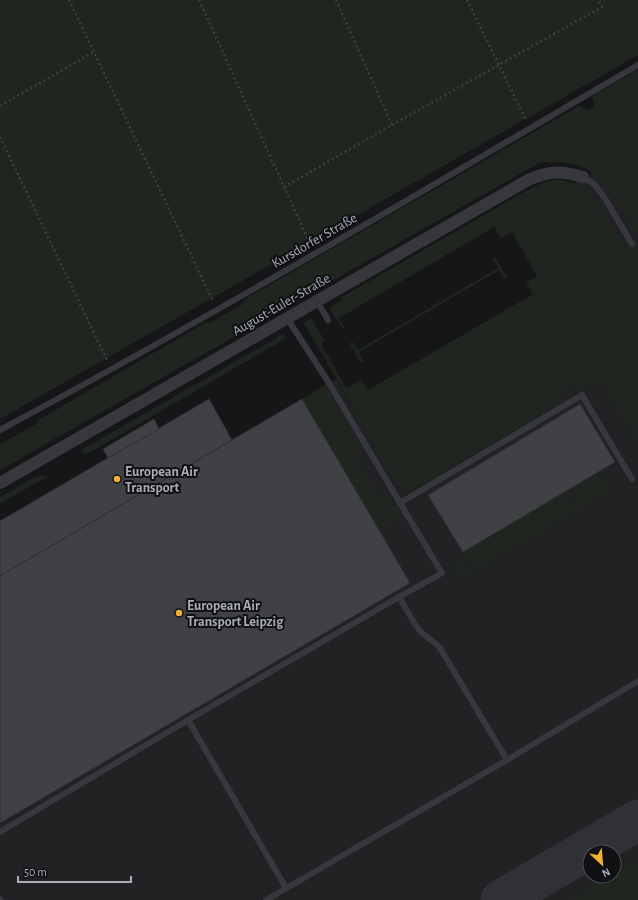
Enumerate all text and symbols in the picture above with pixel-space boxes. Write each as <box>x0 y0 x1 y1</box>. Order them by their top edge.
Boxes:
street label: Kursdorfer Straße <box>269 211 360 271</box>
street label: August-Euler-Straße <box>230 271 333 338</box>
place label: European Air Transport <box>125 465 198 495</box>
marker: European Air Transport <box>112 474 122 484</box>
place label: European Air Transport Leipzig <box>187 599 284 629</box>
marker: European Air Transport Leipzig <box>174 608 184 618</box>
north arrow <box>582 844 622 884</box>
scale bar <box>18 858 131 884</box>
text: 50 m <box>24 866 47 878</box>
text: N <box>600 866 612 879</box>

